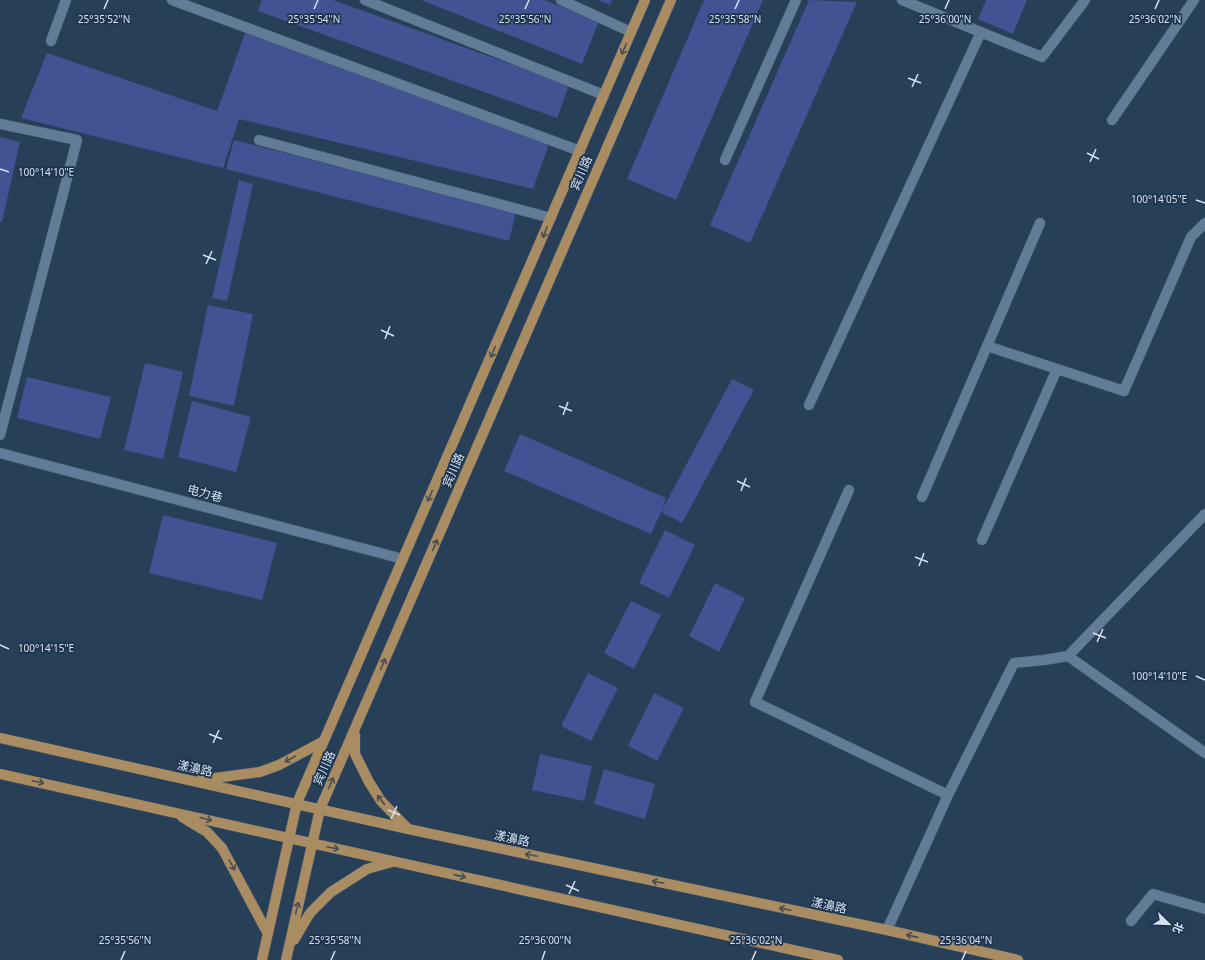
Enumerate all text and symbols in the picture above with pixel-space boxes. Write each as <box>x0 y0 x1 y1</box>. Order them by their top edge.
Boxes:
text: 25°35'52"N <box>78 12 130 26</box>
text: 25°35'54"N <box>288 12 340 26</box>
text: 25°35'56"N <box>499 12 551 26</box>
text: 25°35'58"N <box>709 12 761 26</box>
text: 25°36'00"N <box>919 12 971 26</box>
text: 25°36'02"N <box>1129 12 1181 26</box>
one-way arrow <box>620 42 627 54</box>
street label: 宾川路 <box>566 153 596 193</box>
text: 100°14'10"E <box>18 165 74 179</box>
text: 100°14'05"E <box>1131 192 1187 206</box>
one-way arrow <box>540 226 548 238</box>
one-way arrow <box>489 345 496 357</box>
street label: 宾川路 <box>438 450 468 490</box>
street label: 电力巷 <box>185 480 225 506</box>
one-way arrow <box>426 490 433 502</box>
one-way arrow <box>431 539 439 551</box>
text: 100°14'15"E <box>18 641 74 655</box>
one-way arrow <box>380 658 387 670</box>
text: 100°14'10"E <box>1131 669 1187 683</box>
street label: 宾川路 <box>309 748 339 788</box>
street label: 漾濞路 <box>176 756 214 780</box>
one-way arrow <box>284 756 296 764</box>
one-way arrow <box>31 778 44 786</box>
one-way arrow <box>328 778 335 790</box>
one-way arrow <box>377 795 386 806</box>
one-way arrow <box>199 816 212 824</box>
street label: 漾濞路 <box>493 826 531 850</box>
one-way arrow <box>326 845 339 853</box>
one-way arrow <box>524 850 537 858</box>
one-way arrow <box>229 859 237 871</box>
one-way arrow <box>453 873 466 881</box>
one-way arrow <box>652 877 665 885</box>
street label: 漾濞路 <box>810 893 848 917</box>
one-way arrow <box>294 902 302 915</box>
one-way arrow <box>779 904 792 912</box>
north arrow <box>1149 904 1189 944</box>
text: 北 <box>1170 920 1188 936</box>
one-way arrow <box>906 932 919 939</box>
text: 25°35'56"N <box>99 933 151 947</box>
text: 25°35'58"N <box>309 933 361 947</box>
text: 25°36'00"N <box>519 933 571 947</box>
text: 25°36'02"N <box>730 933 782 947</box>
text: 25°36'04"N <box>940 933 992 947</box>

